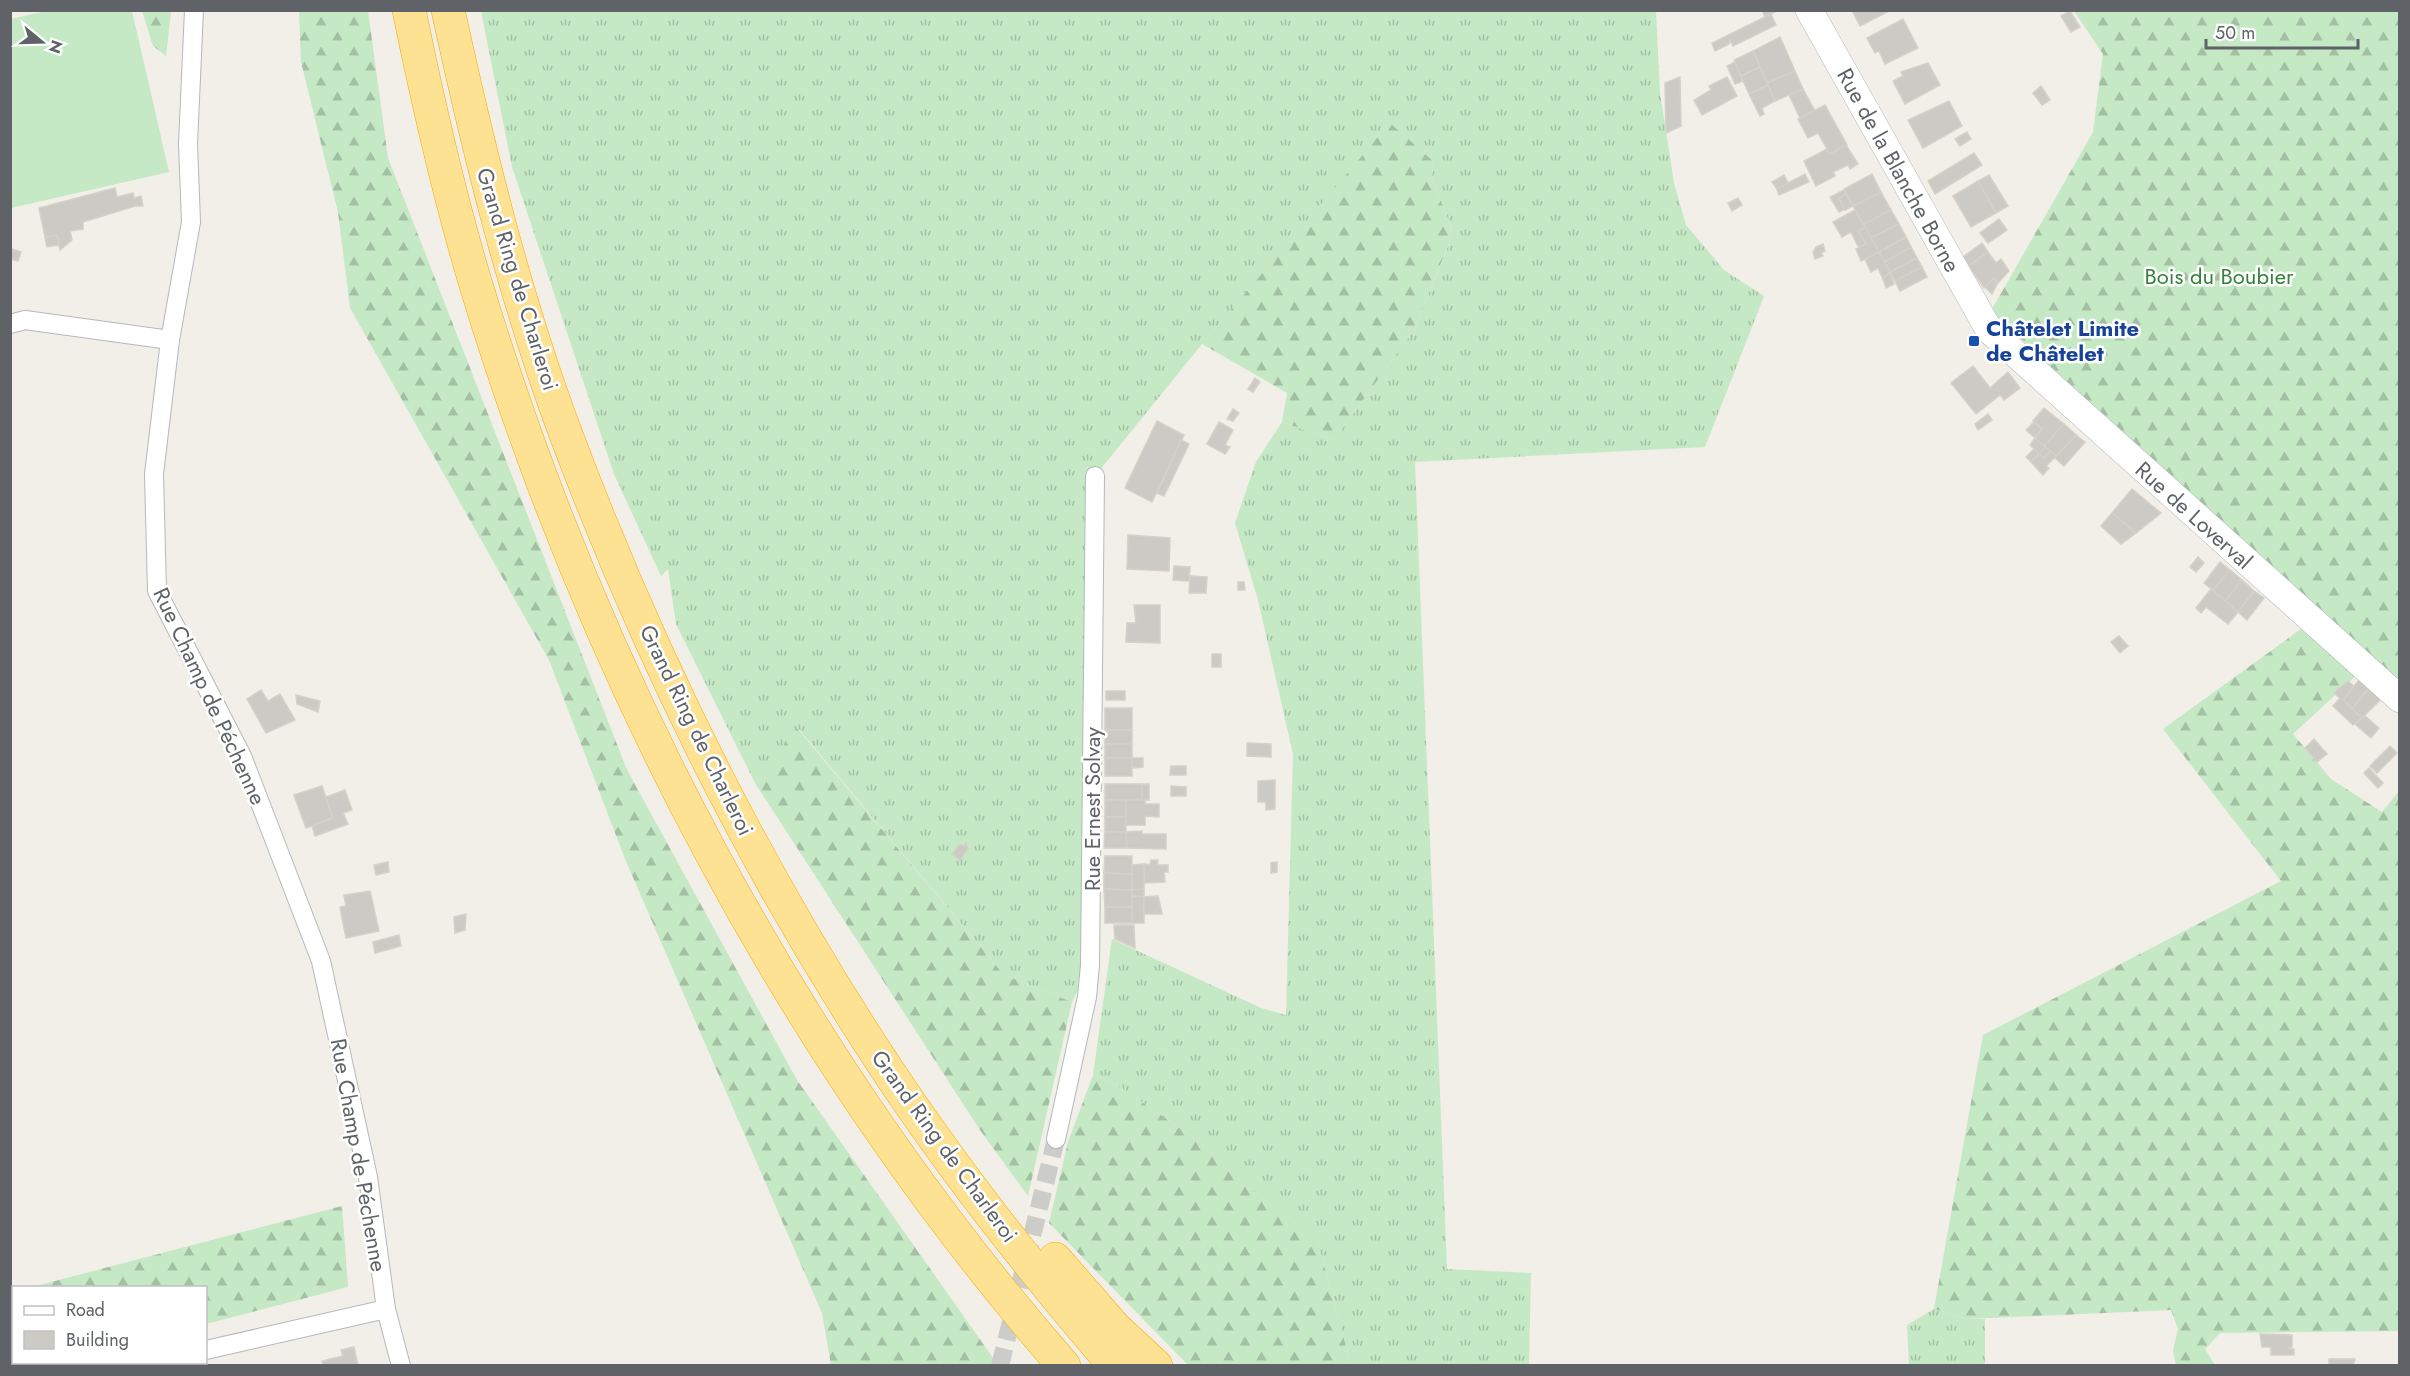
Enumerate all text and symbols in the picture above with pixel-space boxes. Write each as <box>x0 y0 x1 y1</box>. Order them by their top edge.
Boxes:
north arrow <box>12 12 72 72</box>
scale bar <box>2206 12 2358 50</box>
text: 50 m <box>2215 20 2255 46</box>
text: N <box>43 37 69 56</box>
street label: Rue de la Blanche Borne <box>1830 62 1968 278</box>
street label: Grand Ring de Charleroi <box>469 164 567 394</box>
park label: Bois du Boubier <box>2144 260 2294 292</box>
place label: Châtelet Limite de Châtelet <box>1986 312 2139 369</box>
marker: Châtelet Limite de Châtelet <box>1967 334 1981 348</box>
street label: Rue de Loverval <box>2128 454 2260 576</box>
street label: Rue Champ de Péchenne <box>146 582 274 810</box>
street label: Grand Ring de Charleroi <box>632 619 762 841</box>
street label: Rue Ernest Solvay <box>1076 727 1108 891</box>
street label: Rue Champ de Péchenne <box>323 1036 395 1274</box>
street label: Grand Ring de Charleroi <box>864 1043 1026 1249</box>
legend <box>12 1286 207 1364</box>
text: Road <box>66 1297 105 1323</box>
text: Building <box>66 1327 129 1353</box>

